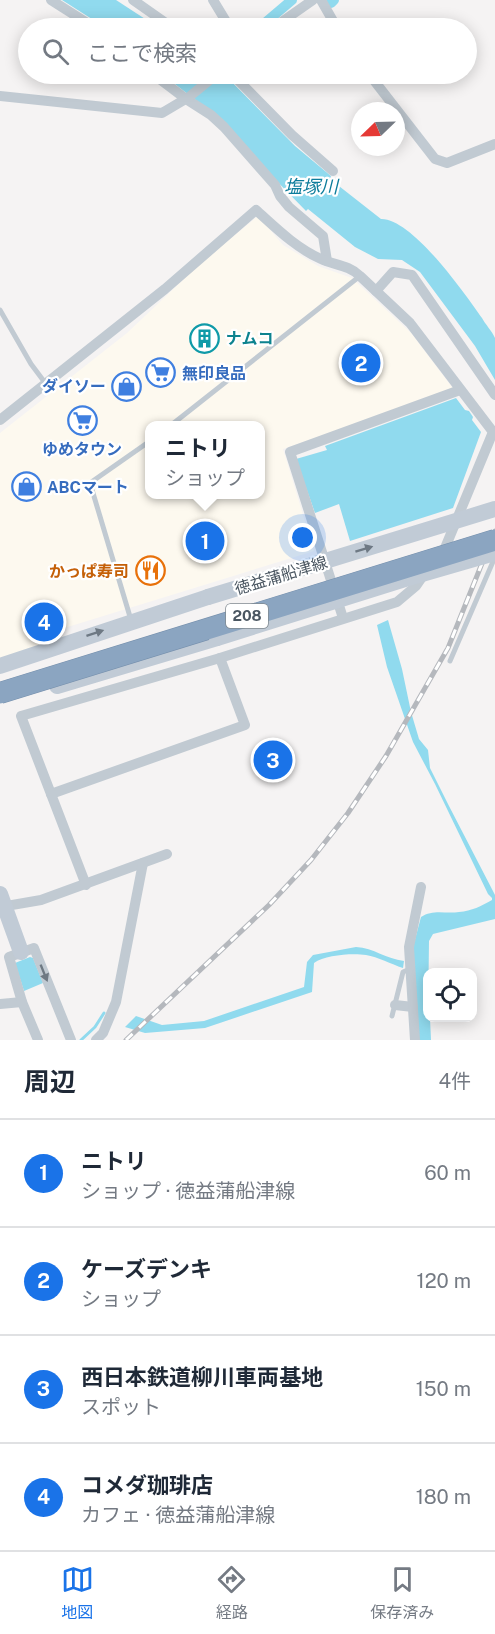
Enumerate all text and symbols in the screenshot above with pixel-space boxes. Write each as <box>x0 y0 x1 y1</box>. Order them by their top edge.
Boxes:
search box <box>18 18 477 84</box>
icon: search <box>39 35 72 68</box>
text: ここで検索 <box>87 40 197 66</box>
north arrow <box>351 102 405 156</box>
water label: 塩塚川 <box>284 176 340 197</box>
building icon: ナムコ <box>189 322 221 354</box>
place label: ナムコ <box>226 329 274 348</box>
pin: 2 <box>342 340 380 386</box>
supermarket icon: 無印良品 <box>145 357 177 389</box>
place label: 無印良品 <box>182 364 246 383</box>
shop icon: ダイソー <box>111 370 143 402</box>
place label: ダイソー <box>42 377 106 396</box>
supermarket icon: ゆめタウン <box>66 405 98 437</box>
popup <box>145 421 265 499</box>
text: ニトリ <box>165 435 231 461</box>
place label: ゆめタウン <box>42 440 122 459</box>
text: ショップ <box>165 466 245 490</box>
shop icon: ABCマート <box>10 471 42 503</box>
place label: ABCマート <box>47 478 129 497</box>
pin: 1 <box>186 518 224 564</box>
your location <box>288 523 317 552</box>
one-way arrow <box>355 544 373 553</box>
street label: 徳益蒲船津線 <box>232 552 330 599</box>
restaurant icon: かっぱ寿司 <box>134 555 166 587</box>
place label: かっぱ寿司 <box>49 562 129 581</box>
pin: 4 <box>24 600 63 644</box>
road number: 208 <box>226 604 268 628</box>
one-way arrow <box>86 628 104 637</box>
pin: 3 <box>254 738 292 783</box>
one-way arrow <box>39 965 49 983</box>
map controls <box>423 968 477 1022</box>
button: locate <box>423 968 477 1022</box>
text: 周辺 <box>24 1066 76 1097</box>
text: 4件 <box>438 1069 471 1093</box>
text: ニトリ <box>81 1148 147 1174</box>
text: 1 <box>39 1161 48 1185</box>
text: 60 m <box>424 1161 471 1185</box>
text: ショップ · 徳益蒲船津線 <box>81 1179 295 1203</box>
text: ケーズデンキ <box>81 1256 212 1282</box>
text: 2 <box>37 1269 50 1293</box>
text: 120 m <box>417 1269 471 1293</box>
text: ショップ <box>81 1287 161 1311</box>
text: 西日本鉄道柳川車両基地 <box>81 1364 323 1390</box>
text: 3 <box>37 1377 50 1401</box>
text: 150 m <box>416 1377 471 1401</box>
text: スポット <box>81 1395 161 1419</box>
text: コメダ珈琲店 <box>81 1472 213 1498</box>
text: 4 <box>37 1485 50 1509</box>
text: 180 m <box>416 1485 471 1509</box>
text: カフェ · 徳益蒲船津線 <box>81 1503 275 1527</box>
tab: 地図 <box>61 1563 94 1623</box>
tab: 経路 <box>215 1563 248 1623</box>
tab: 保存済み <box>370 1563 434 1623</box>

